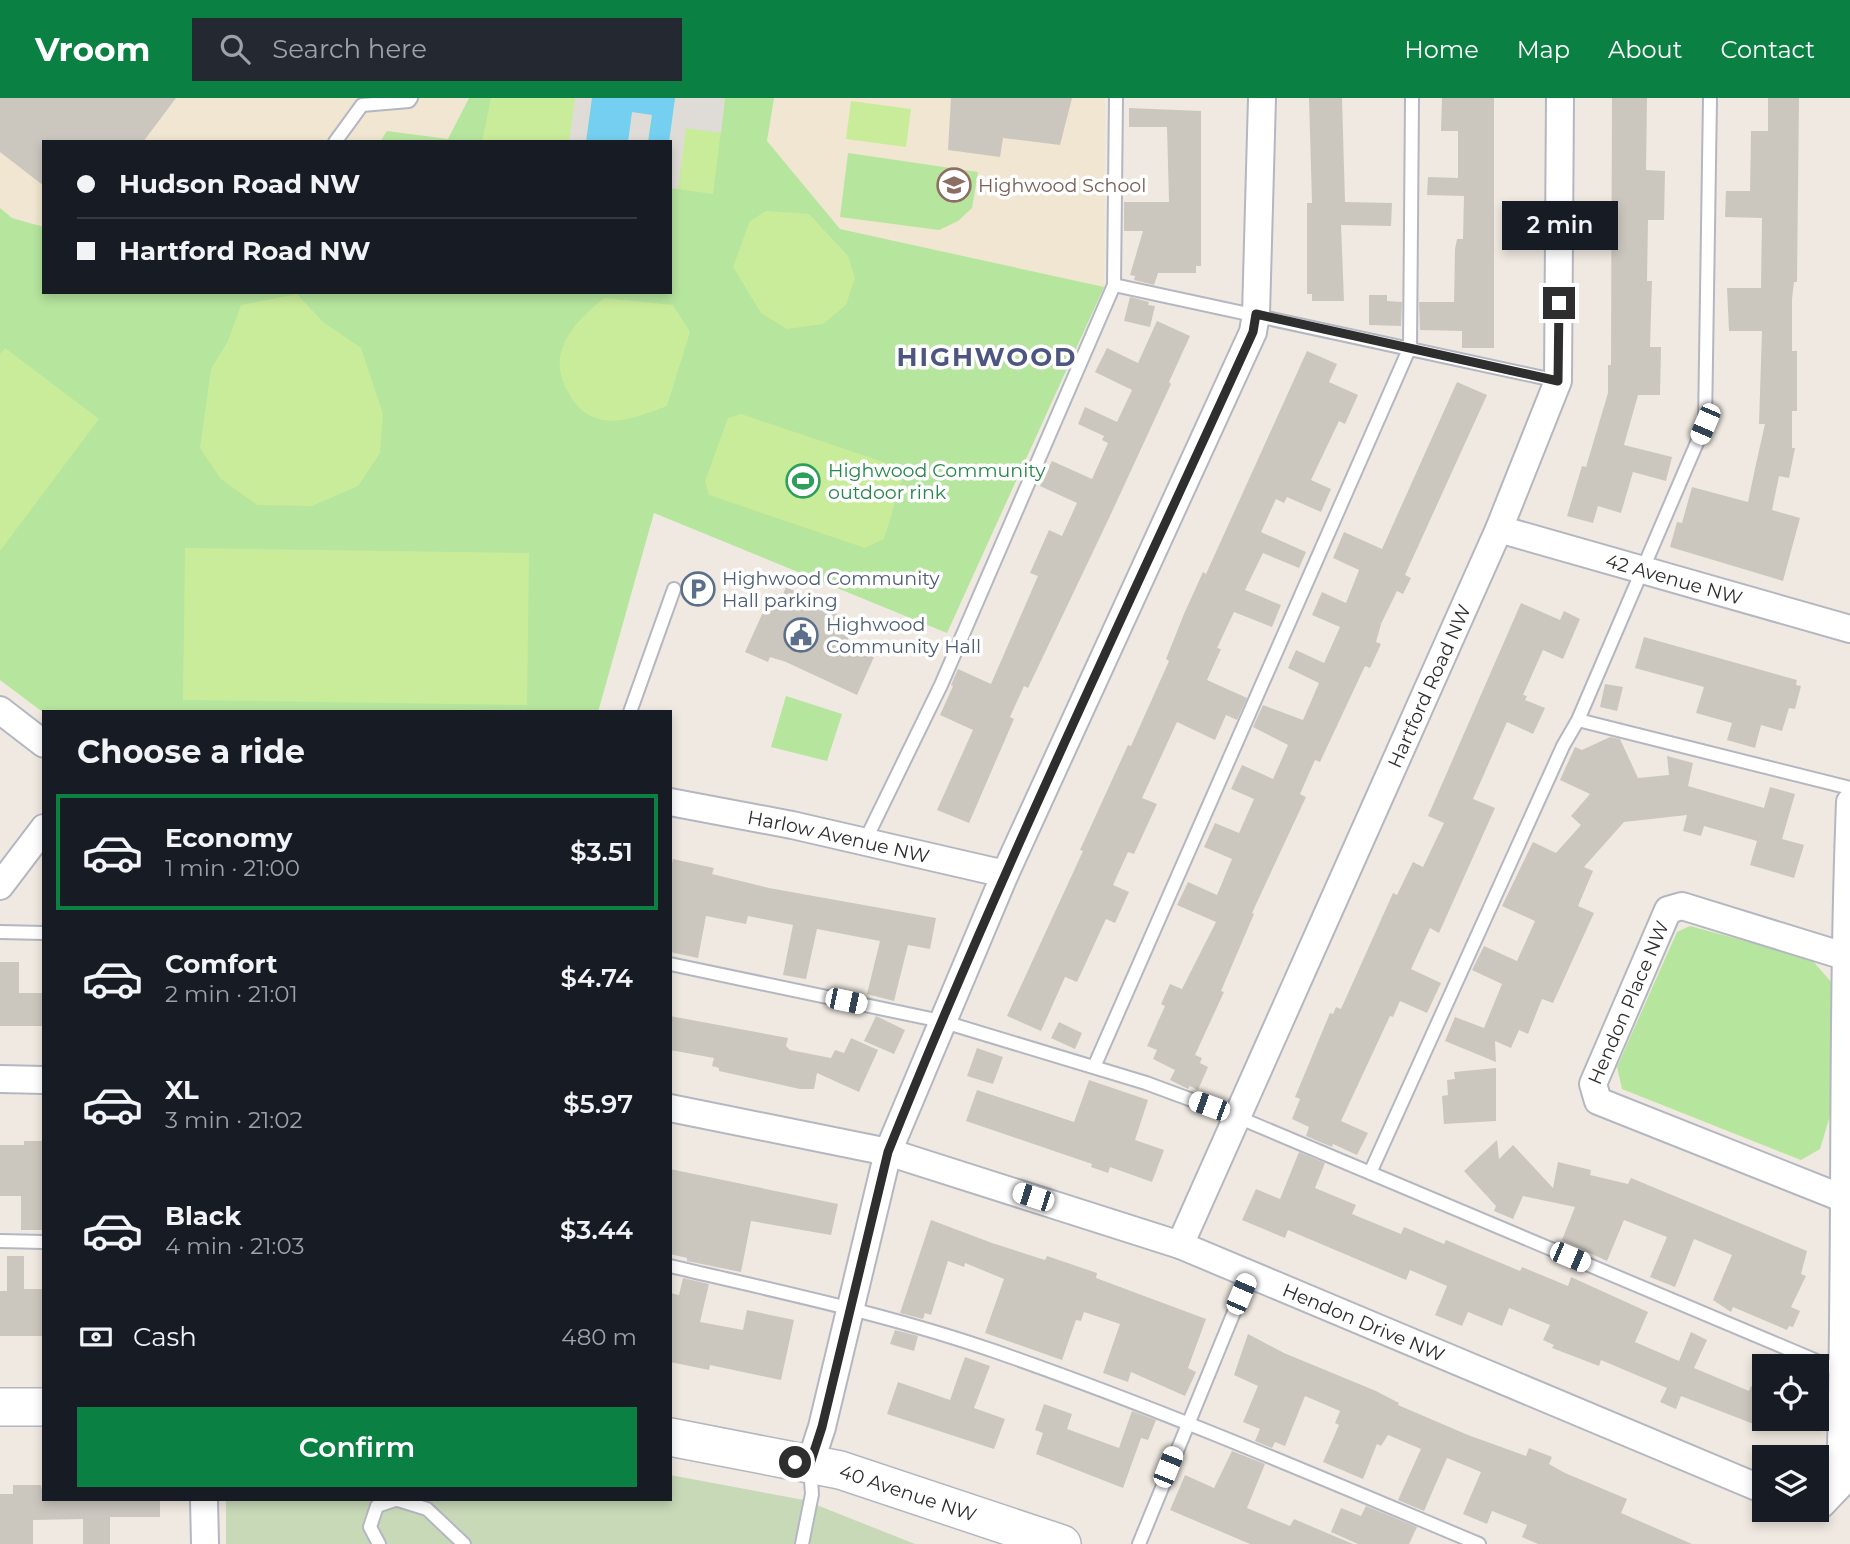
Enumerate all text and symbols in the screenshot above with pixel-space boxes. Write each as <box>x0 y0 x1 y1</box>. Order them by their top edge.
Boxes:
search box <box>192 18 682 81</box>
text: Vroom <box>35 29 150 69</box>
icon: search <box>216 30 254 68</box>
text: Search here <box>272 33 427 65</box>
text: Home <box>1404 35 1479 64</box>
text: Map <box>1517 35 1570 64</box>
text: About <box>1608 35 1682 64</box>
text: Contact <box>1720 35 1815 64</box>
school or university icon: Highwood School <box>935 166 973 204</box>
text: Hudson Road NW <box>119 168 360 200</box>
place label: Highwood School <box>978 174 1146 197</box>
callout: 2 min <box>1501 202 1617 250</box>
text: 2 min <box>1527 211 1593 239</box>
text: Hartford Road NW <box>119 235 370 267</box>
route end <box>1543 287 1575 319</box>
district label: HIGHWOOD <box>896 341 1078 373</box>
car <box>1688 401 1723 447</box>
place label: Highwood Community outdoor rink <box>828 459 1046 504</box>
sports icon: Highwood Community outdoor rink <box>784 462 822 500</box>
street label: 42 Avenue NW <box>1603 548 1745 609</box>
place label: Highwood Community Hall parking <box>722 567 940 612</box>
parking icon: Highwood Community Hall parking <box>679 570 717 608</box>
street label: Hartford Road NW <box>1383 601 1476 771</box>
place label: Highwood Community Hall <box>826 613 981 658</box>
public building icon: Highwood Community Hall <box>782 616 820 654</box>
text: Choose a ride <box>77 732 305 771</box>
street label: Harlow Avenue NW <box>746 805 932 868</box>
icon: car <box>81 821 144 884</box>
text: Economy <box>165 822 292 854</box>
text: $3.51 <box>570 836 633 868</box>
text: 1 min · 21:00 <box>165 854 300 882</box>
street label: Hendon Place NW <box>1583 917 1673 1088</box>
icon: car <box>81 947 144 1010</box>
text: Comfort <box>165 948 277 980</box>
text: $4.74 <box>560 962 633 994</box>
text: 2 min · 21:01 <box>165 980 298 1008</box>
car <box>824 986 869 1016</box>
icon: car <box>81 1073 144 1136</box>
text: XL <box>165 1074 199 1106</box>
text: $5.97 <box>563 1088 633 1120</box>
car <box>1186 1089 1233 1123</box>
text: 3 min · 21:02 <box>165 1106 303 1134</box>
car <box>1010 1181 1057 1213</box>
icon: car <box>81 1199 144 1262</box>
text: Black <box>165 1200 241 1232</box>
text: $3.44 <box>560 1214 633 1246</box>
text: 4 min · 21:03 <box>165 1232 304 1260</box>
car <box>1547 1239 1594 1275</box>
car <box>1224 1271 1259 1317</box>
street label: Hendon Drive NW <box>1279 1278 1448 1366</box>
icon: cash <box>77 1318 115 1356</box>
text: Cash <box>133 1321 197 1353</box>
text: 480 m <box>561 1323 637 1351</box>
map controls <box>1752 1354 1829 1522</box>
button: locate <box>1752 1354 1829 1431</box>
button: Confirm <box>77 1407 637 1487</box>
car <box>1151 1444 1186 1490</box>
button: layers <box>1752 1445 1829 1522</box>
route start <box>779 1446 811 1478</box>
street label: 40 Avenue NW <box>837 1459 980 1526</box>

